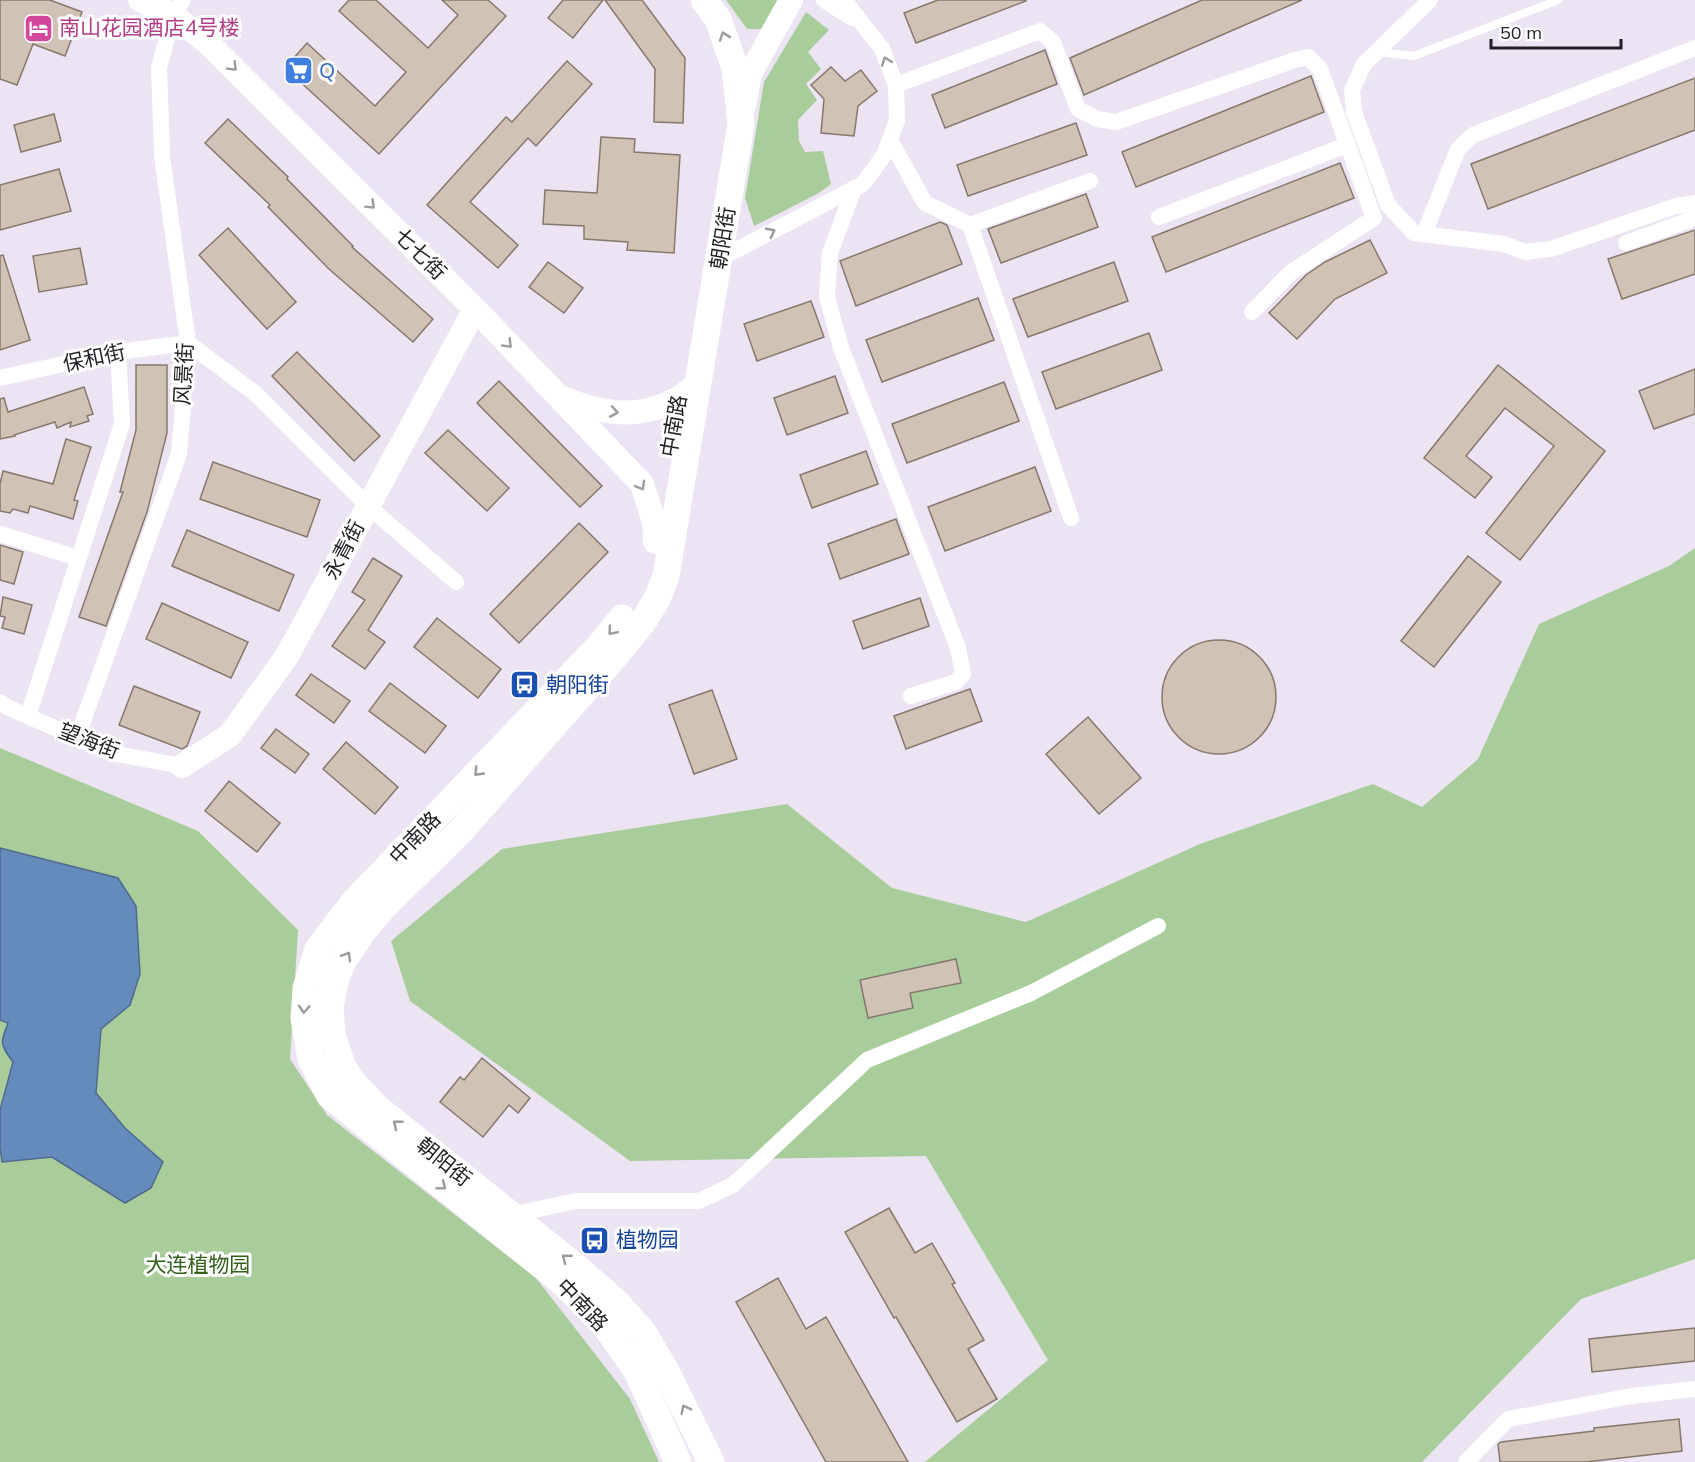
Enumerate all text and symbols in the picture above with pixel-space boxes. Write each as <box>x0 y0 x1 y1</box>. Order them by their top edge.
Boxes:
hotel icon: 南山花园酒店4号楼 <box>22 12 54 44</box>
scale bar <box>1491 12 1622 50</box>
place label: 南山花园酒店4号楼 <box>59 14 240 40</box>
text: 50 m <box>1500 21 1542 44</box>
one-way arrow <box>718 31 731 42</box>
supermarket icon: Q <box>282 55 314 87</box>
one-way arrow <box>881 56 894 67</box>
place label: Q <box>319 57 335 83</box>
one-way arrow <box>225 60 236 71</box>
one-way arrow <box>364 198 375 209</box>
street label: 朝阳街 <box>704 205 740 271</box>
street label: 七七街 <box>389 222 452 285</box>
one-way arrow <box>765 227 776 239</box>
one-way arrow <box>501 337 512 347</box>
street label: 保和街 <box>60 338 127 376</box>
street label: 风景街 <box>168 342 198 406</box>
street label: 中南路 <box>655 393 691 459</box>
one-way arrow <box>609 405 619 418</box>
one-way arrow <box>633 480 645 490</box>
street label: 永青街 <box>317 516 369 583</box>
one-way arrow <box>608 624 619 635</box>
bus stop icon: 朝阳街 <box>509 669 541 701</box>
place label: 朝阳街 <box>546 671 609 697</box>
street label: 望海街 <box>55 717 123 763</box>
one-way arrow <box>474 766 485 776</box>
street label: 中南路 <box>383 806 446 869</box>
one-way arrow <box>339 952 351 962</box>
one-way arrow <box>298 1004 311 1013</box>
one-way arrow <box>393 1120 404 1131</box>
street label: 朝阳街 <box>412 1131 477 1191</box>
one-way arrow <box>436 1179 447 1190</box>
bus stop icon: 植物园 <box>579 1224 611 1256</box>
place label: 植物园 <box>616 1226 679 1252</box>
park label: 大连植物园 <box>146 1251 251 1277</box>
one-way arrow <box>562 1255 573 1266</box>
street label: 中南路 <box>551 1273 614 1336</box>
one-way arrow <box>681 1405 693 1416</box>

